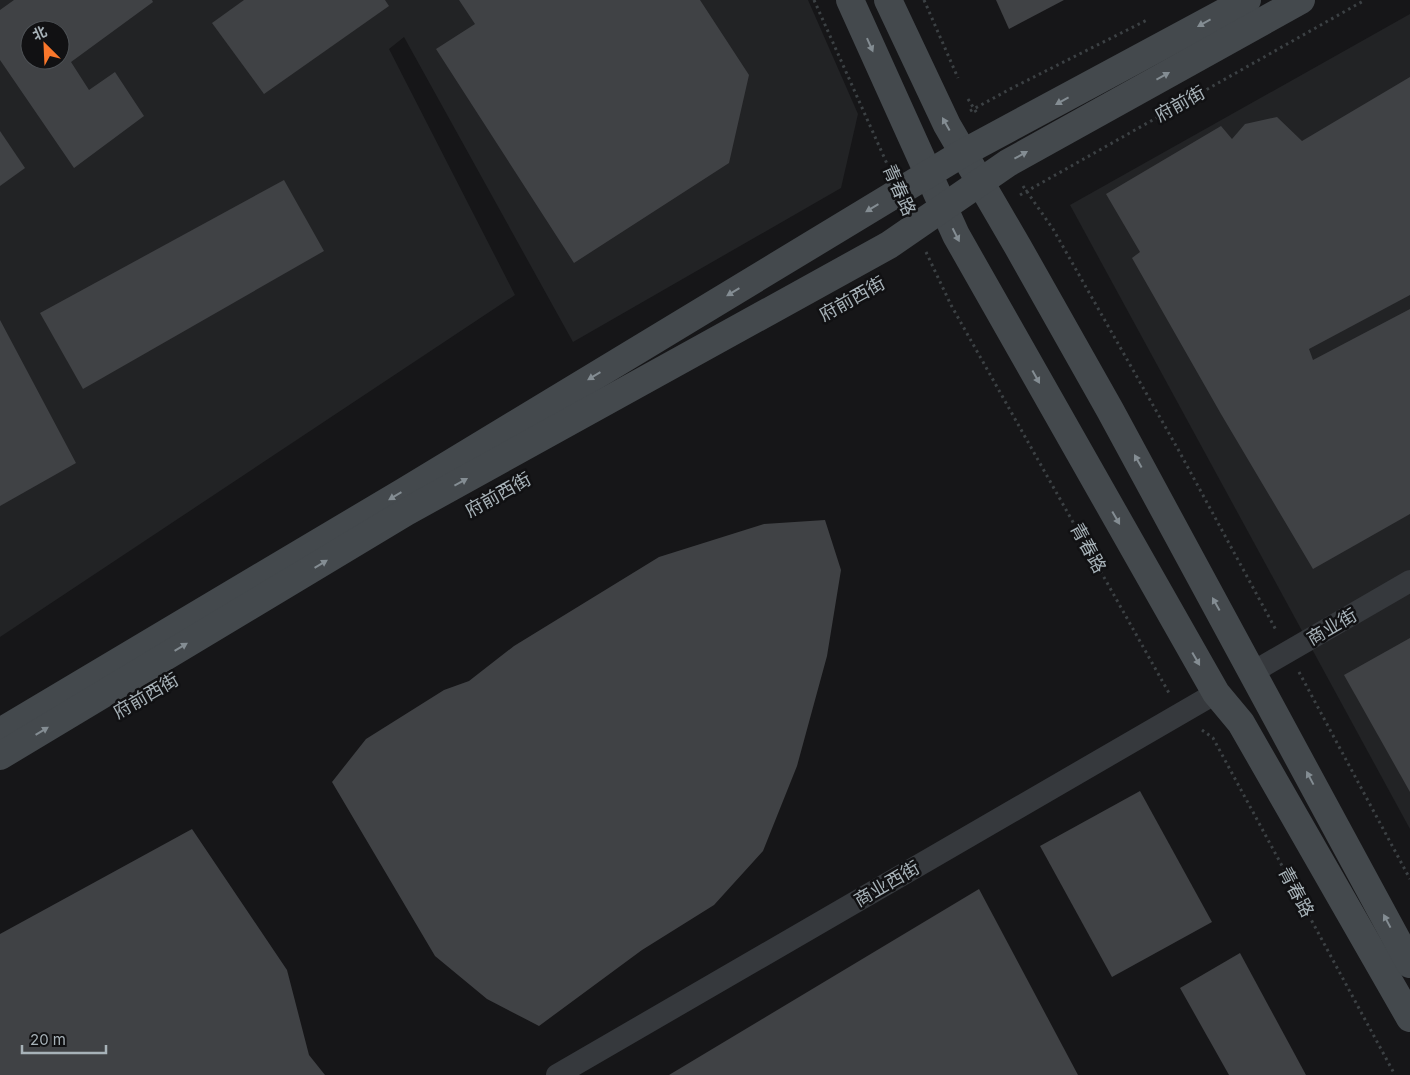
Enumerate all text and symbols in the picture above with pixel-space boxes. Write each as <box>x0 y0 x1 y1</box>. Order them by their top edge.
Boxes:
one-way arrow <box>1197 19 1212 27</box>
north arrow <box>20 20 70 70</box>
text: 北 <box>30 22 49 43</box>
one-way arrow <box>866 38 874 52</box>
one-way arrow <box>1157 72 1170 81</box>
street label: 府前街 <box>1151 81 1208 126</box>
one-way arrow <box>1054 97 1069 105</box>
one-way arrow <box>942 118 951 131</box>
one-way arrow <box>1015 151 1028 160</box>
street label: 青春路 <box>879 161 920 219</box>
one-way arrow <box>866 204 879 213</box>
one-way arrow <box>952 228 960 242</box>
street label: 府前西街 <box>815 272 888 325</box>
one-way arrow <box>727 288 740 297</box>
one-way arrow <box>1031 370 1040 383</box>
one-way arrow <box>588 372 601 381</box>
one-way arrow <box>1134 454 1142 469</box>
street label: 府前西街 <box>461 468 534 521</box>
one-way arrow <box>454 478 468 486</box>
one-way arrow <box>389 492 402 501</box>
one-way arrow <box>1111 511 1120 525</box>
street label: 青春路 <box>1066 519 1111 576</box>
one-way arrow <box>314 559 327 568</box>
one-way arrow <box>1212 597 1220 611</box>
street label: 商业街 <box>1303 604 1360 649</box>
one-way arrow <box>175 643 188 652</box>
one-way arrow <box>1192 653 1201 666</box>
street label: 府前西街 <box>109 668 182 723</box>
one-way arrow <box>35 726 48 735</box>
one-way arrow <box>1306 770 1314 785</box>
street label: 商业西街 <box>850 856 923 911</box>
street label: 青春路 <box>1274 863 1318 921</box>
one-way arrow <box>1383 913 1391 928</box>
scale bar <box>22 1022 106 1054</box>
text: 20 m <box>30 1030 66 1049</box>

